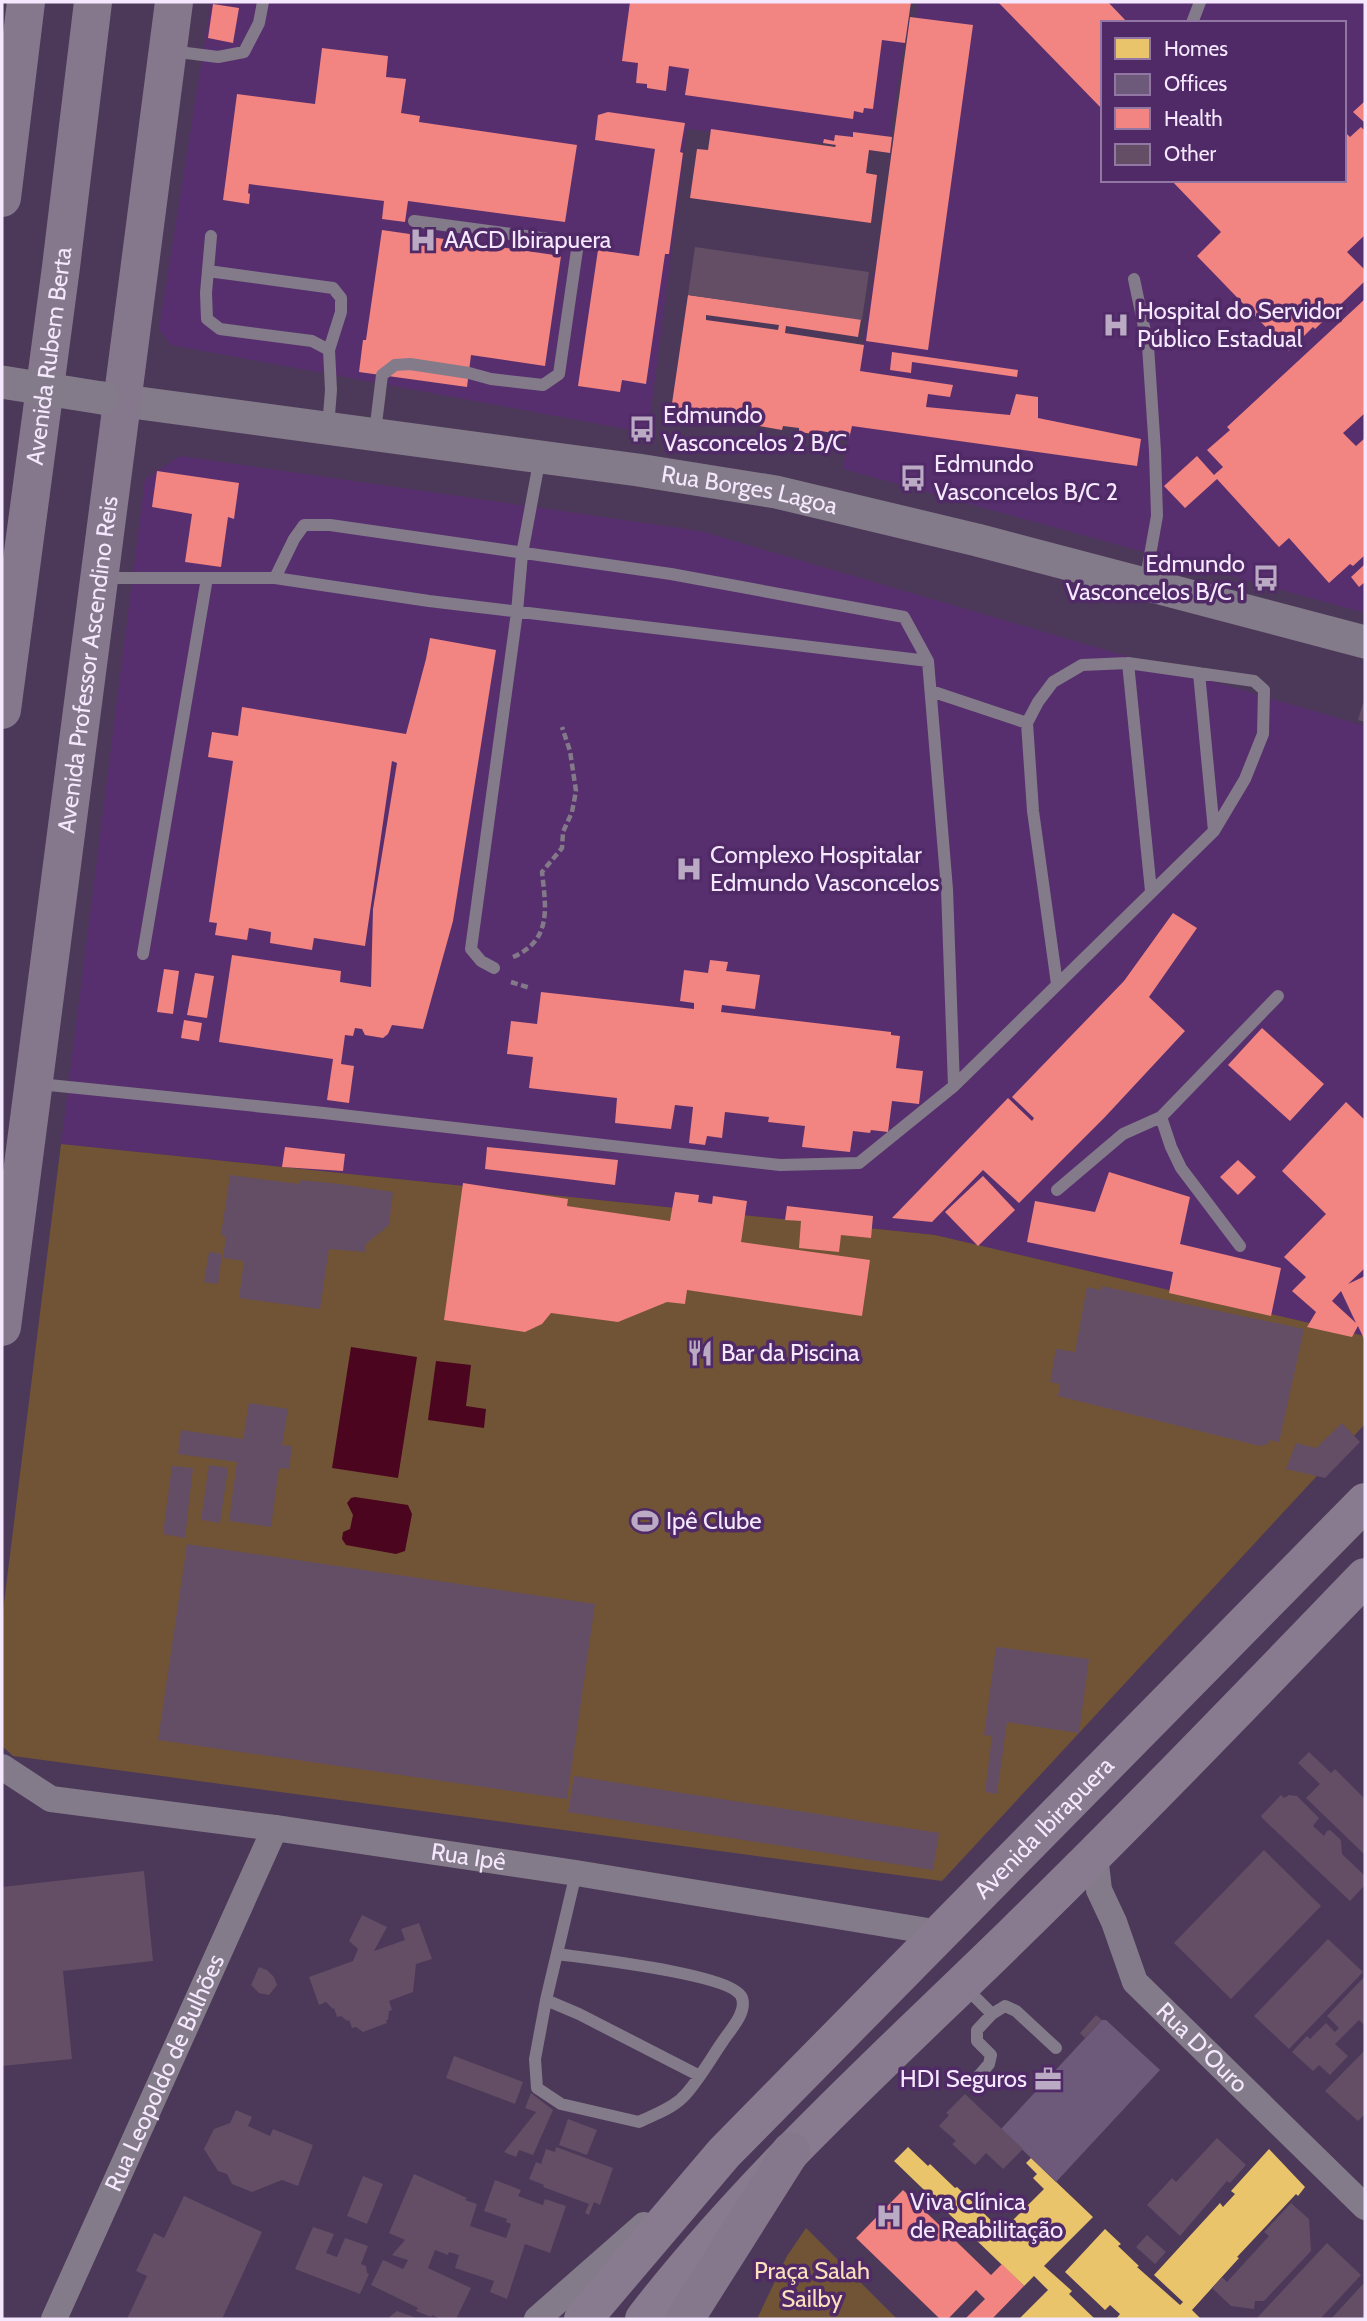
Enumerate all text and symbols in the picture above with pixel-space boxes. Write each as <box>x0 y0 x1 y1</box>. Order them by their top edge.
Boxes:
legend <box>1101 21 1346 182</box>
text: Homes <box>1164 36 1228 61</box>
text: Offices <box>1164 71 1228 96</box>
text: Health <box>1164 106 1223 131</box>
text: Other <box>1164 141 1216 166</box>
hospital icon: AACD Ibirapuera <box>408 225 438 255</box>
place label: AACD Ibirapuera <box>444 225 612 254</box>
street label: Avenida Rubem Berta <box>20 245 77 467</box>
place label: Hospital do Servidor Público Estadual <box>1137 296 1343 353</box>
hospital icon: Hospital do Servidor Público Estadual <box>1101 310 1131 340</box>
place label: Edmundo Vasconcelos 2 B/C <box>663 400 847 457</box>
bus stop icon: Edmundo Vasconcelos 2 B/C <box>627 414 657 444</box>
place label: Edmundo Vasconcelos B/C 2 <box>934 449 1118 506</box>
street label: Rua Borges Lagoa <box>659 459 841 520</box>
bus stop icon: Edmundo Vasconcelos B/C 2 <box>898 463 928 493</box>
street label: Avenida Professor Ascendino Reis <box>51 494 124 835</box>
place label: Edmundo Vasconcelos B/C 1 <box>1066 549 1245 606</box>
bus stop icon: Edmundo Vasconcelos B/C 1 <box>1251 563 1281 593</box>
place label: Complexo Hospitalar Edmundo Vasconcelos <box>710 840 939 897</box>
hospital icon: Complexo Hospitalar Edmundo Vasconcelos <box>674 854 704 884</box>
restaurant icon: Bar da Piscina <box>685 1338 715 1368</box>
place label: Bar da Piscina <box>721 1338 860 1367</box>
sports icon: Ipê Clube <box>630 1506 660 1536</box>
place label: Ipê Clube <box>666 1506 762 1535</box>
street label: Avenida Ibirapuera <box>968 1750 1120 1904</box>
street label: Rua Ipê <box>429 1837 508 1876</box>
street label: Rua Leopoldo de Bulhões <box>98 1949 230 2196</box>
street label: Rua D'Ouro <box>1151 1996 1254 2098</box>
place label: HDI Seguros <box>900 2064 1027 2093</box>
office icon: HDI Seguros <box>1033 2064 1063 2094</box>
place label: Viva Clínica de Reabilitação <box>910 2187 1063 2244</box>
hospital icon: Viva Clínica de Reabilitação <box>874 2201 904 2231</box>
park label: Praça Salah Sailby <box>754 2256 870 2313</box>

